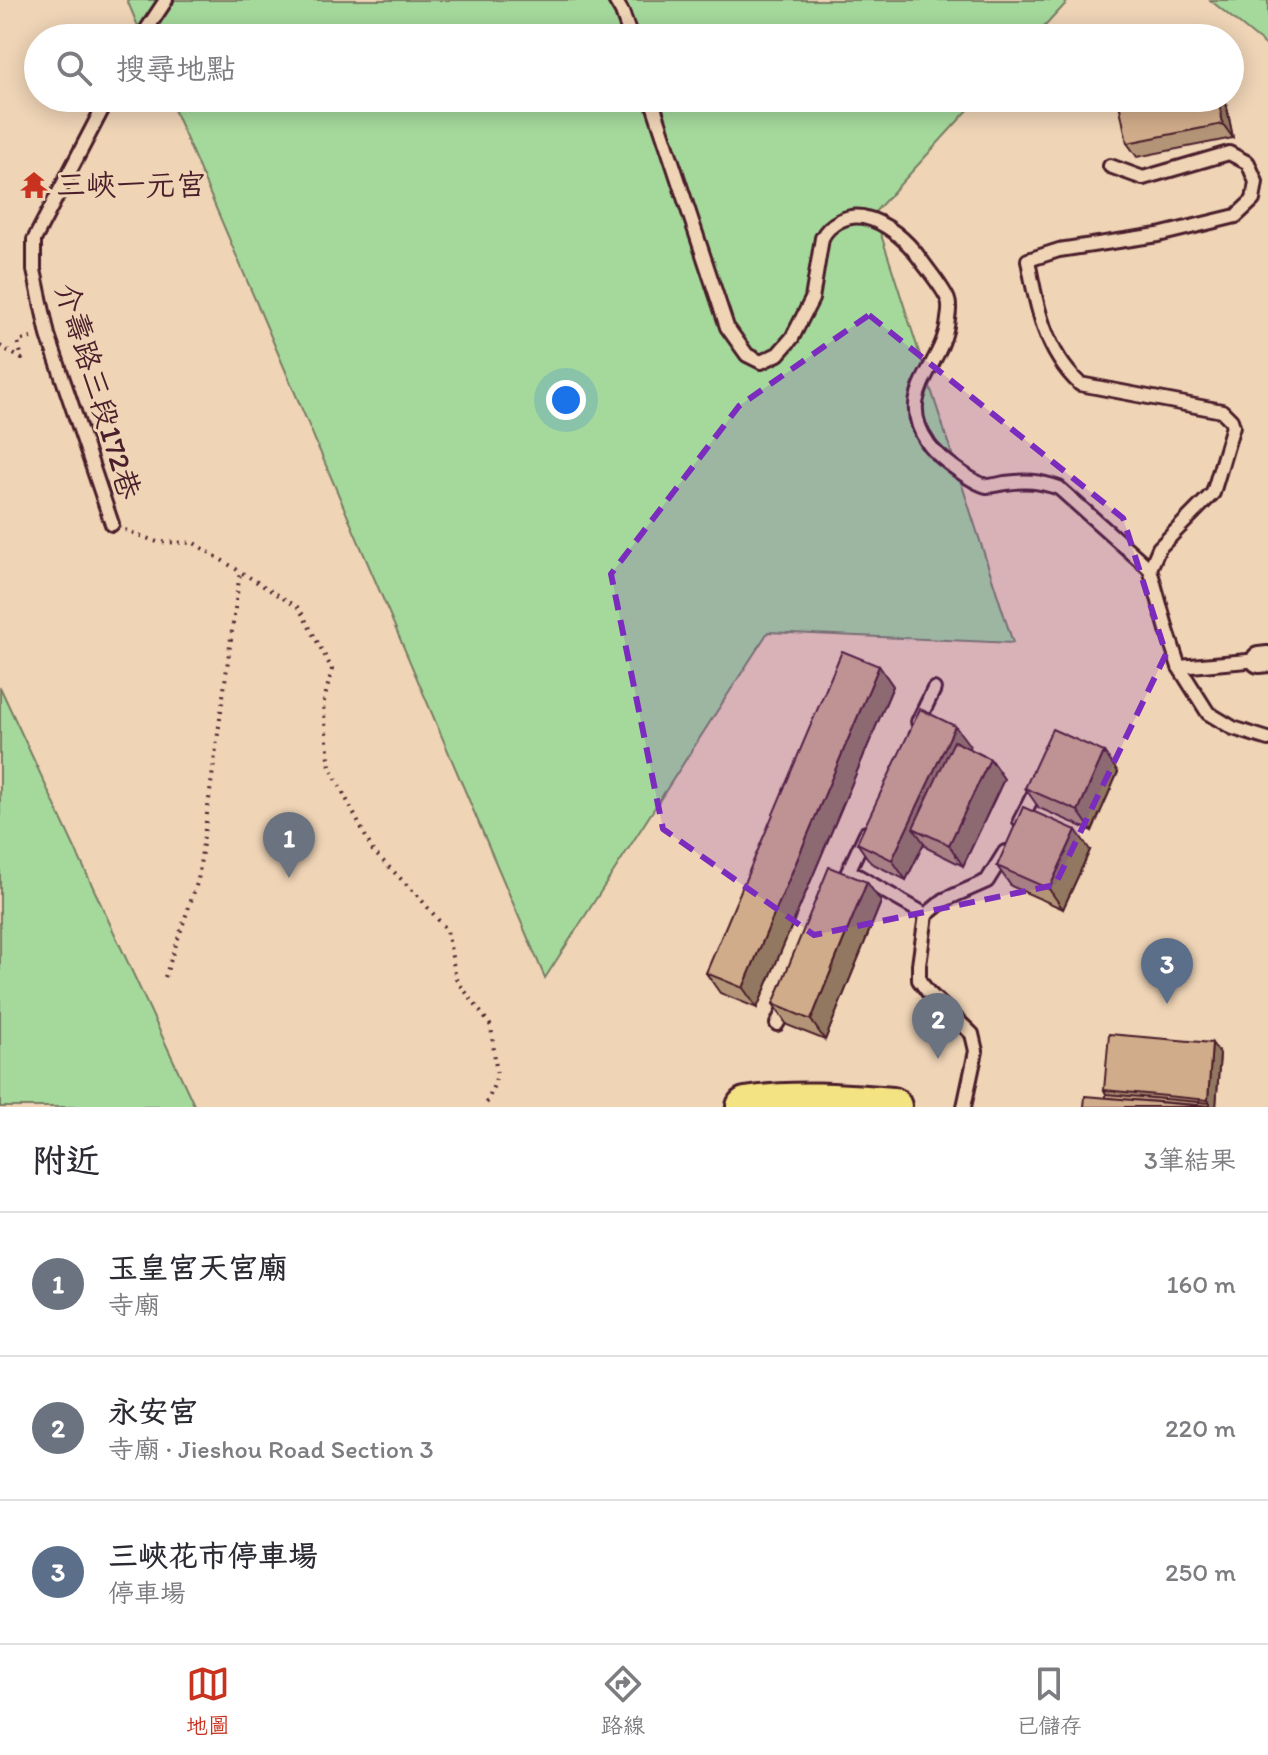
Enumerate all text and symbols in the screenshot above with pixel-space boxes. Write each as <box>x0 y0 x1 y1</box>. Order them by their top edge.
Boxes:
search box <box>24 24 1244 112</box>
icon: search <box>52 46 96 90</box>
text: 搜尋地點 <box>116 50 236 87</box>
place label: 三峽一元宮 <box>56 166 206 203</box>
temple icon: 三峽一元宮 <box>19 170 49 200</box>
street label: 介壽路三段172巷 <box>48 278 149 504</box>
your location <box>546 380 586 420</box>
pin: 1 <box>263 812 315 878</box>
pin: 3 <box>1141 938 1193 1004</box>
pin: 2 <box>912 993 964 1059</box>
text: 附近 <box>32 1140 100 1181</box>
text: 3筆結果 <box>1144 1144 1236 1176</box>
text: 玉皇宮天宮廟 <box>108 1249 288 1286</box>
text: 1 <box>52 1268 64 1300</box>
text: 160 m <box>1166 1268 1236 1300</box>
text: 寺廟 <box>108 1289 160 1321</box>
text: 永安宮 <box>108 1393 198 1430</box>
text: 2 <box>51 1412 65 1444</box>
text: 220 m <box>1165 1412 1236 1444</box>
text: 寺廟 · Jieshou Road Section 3 <box>108 1433 434 1465</box>
text: 三峽花市停車場 <box>108 1537 318 1574</box>
text: 3 <box>51 1556 65 1588</box>
text: 250 m <box>1165 1556 1236 1588</box>
text: 停車場 <box>108 1577 186 1609</box>
tab: 地圖 <box>186 1662 230 1739</box>
tab: 路線 <box>601 1662 645 1739</box>
tab: 已儲存 <box>1016 1662 1082 1739</box>

